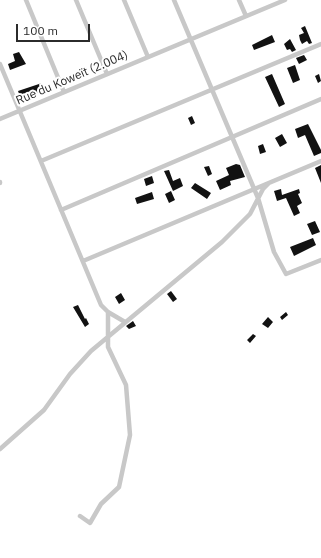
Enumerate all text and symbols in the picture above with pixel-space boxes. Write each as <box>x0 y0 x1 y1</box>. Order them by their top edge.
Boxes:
scale bar <box>18 16 92 42</box>
text: 100 m <box>23 23 58 38</box>
street label: Rue du Koweït (2.004) <box>14 48 130 108</box>

